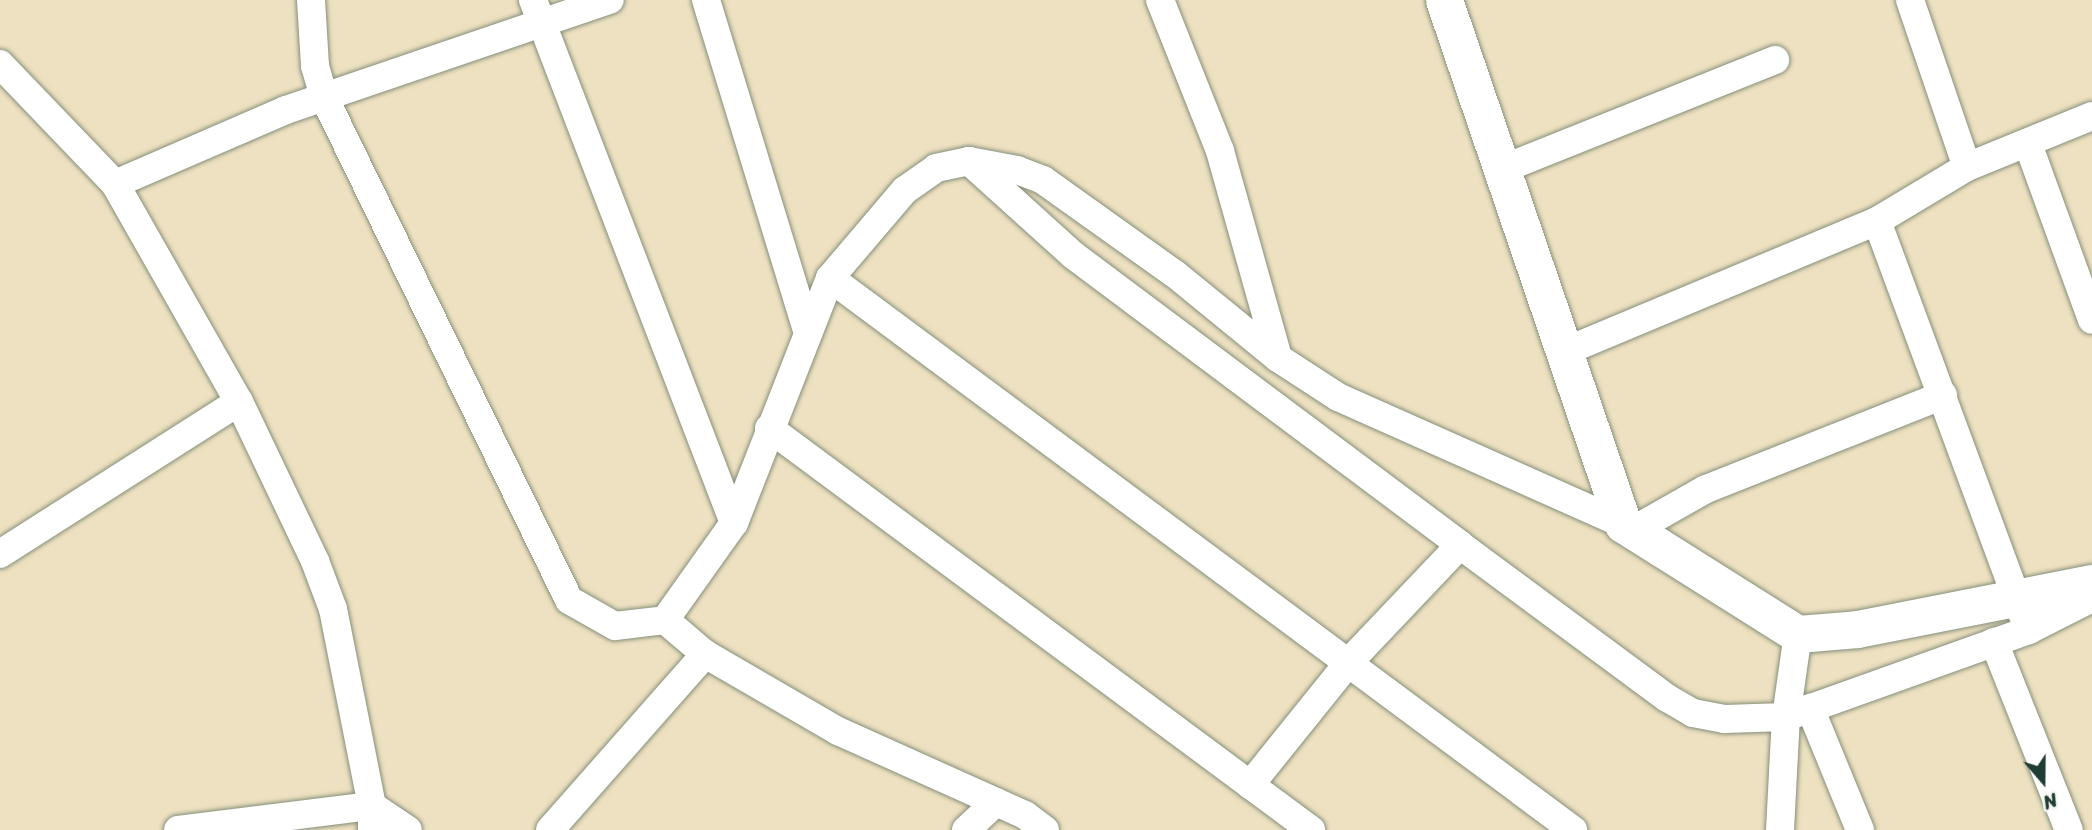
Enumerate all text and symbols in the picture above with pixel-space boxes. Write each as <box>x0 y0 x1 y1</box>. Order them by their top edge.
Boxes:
north arrow <box>2008 746 2078 816</box>
text: N <box>2039 783 2062 819</box>

